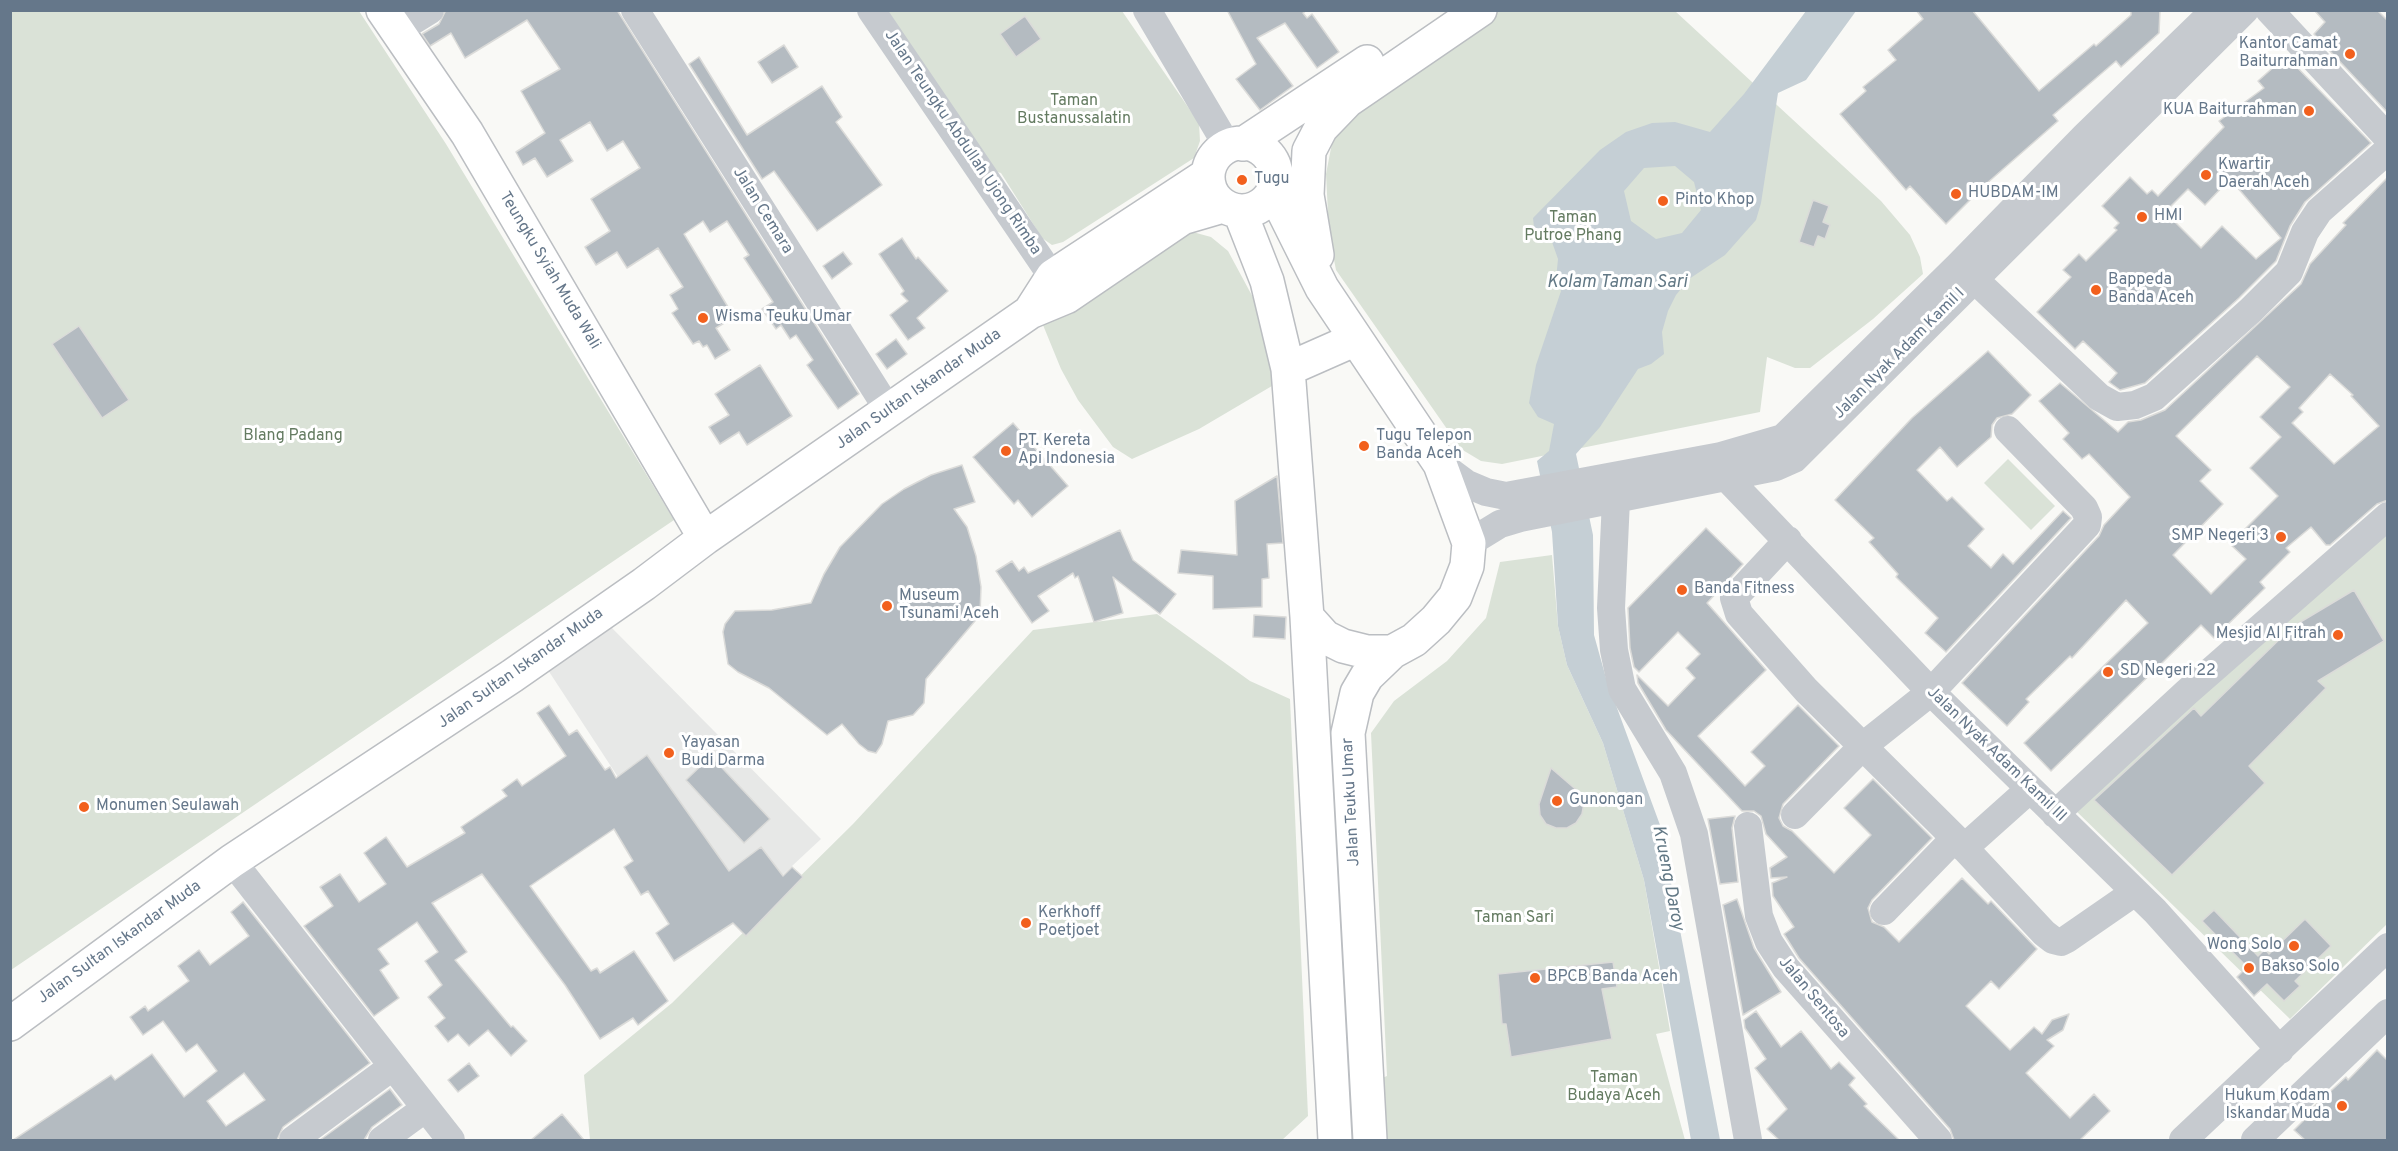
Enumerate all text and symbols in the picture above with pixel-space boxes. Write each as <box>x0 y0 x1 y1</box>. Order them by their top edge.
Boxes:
street label: Jalan Teungku Abdullah Ujong Rimba <box>879 27 1045 259</box>
place label: Kantor Camat Baiturrahman <box>2239 35 2338 73</box>
marker: Kantor Camat Baiturrahman <box>2343 47 2357 61</box>
park label: Taman Bustanussalatin <box>1017 92 1131 130</box>
place label: KUA Baiturrahman <box>2163 101 2297 121</box>
marker: KUA Baiturrahman <box>2302 104 2316 118</box>
place label: Kwartir Daerah Aceh <box>2218 156 2310 194</box>
street label: Jalan Cemara <box>728 164 796 258</box>
marker: Kwartir Daerah Aceh <box>2199 168 2213 182</box>
place label: Tugu <box>1254 170 1290 190</box>
marker: Tugu <box>1235 173 1249 187</box>
place label: HUBDAM-IM <box>1968 184 2059 204</box>
marker: HUBDAM-IM <box>1949 187 1963 201</box>
street label: Teungku Syiah Muda Wali <box>494 189 604 353</box>
place label: Pinto Khop <box>1675 191 1754 211</box>
marker: Pinto Khop <box>1656 194 1670 208</box>
place label: HMI <box>2154 207 2182 227</box>
park label: Taman Putroe Phang <box>1524 209 1622 247</box>
marker: HMI <box>2135 210 2149 224</box>
place label: Bappeda Banda Aceh <box>2108 271 2194 309</box>
water label: Kolam Taman Sari <box>1547 272 1687 294</box>
marker: Bappeda Banda Aceh <box>2089 283 2103 297</box>
street label: Jalan Nyak Adam Kamil I <box>1830 284 1970 424</box>
place label: Wisma Teuku Umar <box>715 308 852 328</box>
marker: Wisma Teuku Umar <box>696 311 710 325</box>
street label: Jalan Sultan Iskandar Muda <box>833 326 1005 454</box>
park label: Blang Padang <box>243 427 343 447</box>
place label: Tugu Telepon Banda Aceh <box>1376 427 1472 465</box>
place label: PT. Kereta Api Indonesia <box>1018 432 1115 470</box>
marker: Tugu Telepon Banda Aceh <box>1357 439 1371 453</box>
marker: PT. Kereta Api Indonesia <box>999 444 1013 458</box>
place label: SMP Negeri 3 <box>2171 527 2269 547</box>
marker: SMP Negeri 3 <box>2274 530 2288 544</box>
place label: Banda Fitness <box>1694 580 1795 600</box>
marker: Banda Fitness <box>1675 583 1689 597</box>
place label: Museum Tsunami Aceh <box>899 587 999 625</box>
marker: Museum Tsunami Aceh <box>880 599 894 613</box>
street label: Jalan Sultan Iskandar Muda <box>435 605 607 733</box>
place label: Mesjid Al Fitrah <box>2216 625 2326 645</box>
marker: Mesjid Al Fitrah <box>2331 628 2345 642</box>
place label: SD Negeri 22 <box>2120 662 2216 682</box>
marker: SD Negeri 22 <box>2101 665 2115 679</box>
street label: Jalan Nyak Adam Kamil III <box>1922 683 2070 827</box>
place label: Yayasan Budi Darma <box>681 734 765 772</box>
street label: Jalan Teuku Umar <box>1339 737 1365 867</box>
marker: Yayasan Budi Darma <box>662 746 676 760</box>
place label: Gunongan <box>1569 791 1643 811</box>
marker: Gunongan <box>1550 794 1564 808</box>
place label: Monumen Seulawah <box>96 797 239 817</box>
marker: Monumen Seulawah <box>77 800 91 814</box>
water label: Krueng Daroy <box>1646 823 1688 933</box>
street label: Jalan Sultan Iskandar Muda <box>35 877 205 1009</box>
place label: Kerkhoff Poetjoet <box>1038 904 1101 942</box>
park label: Taman Sari <box>1474 909 1554 929</box>
marker: Kerkhoff Poetjoet <box>1019 916 1033 930</box>
place label: Wong Solo <box>2207 936 2282 956</box>
marker: Wong Solo <box>2287 939 2301 953</box>
street label: Jalan Sentosa <box>1774 954 1852 1042</box>
place label: Bakso Solo <box>2261 958 2340 978</box>
marker: Bakso Solo <box>2242 961 2256 975</box>
place label: BPCB Banda Aceh <box>1547 968 1678 988</box>
marker: BPCB Banda Aceh <box>1528 971 1542 985</box>
park label: Taman Budaya Aceh <box>1567 1069 1661 1107</box>
place label: Hukum Kodam Iskandar Muda <box>2225 1087 2330 1125</box>
marker: Hukum Kodam Iskandar Muda <box>2335 1099 2349 1113</box>

